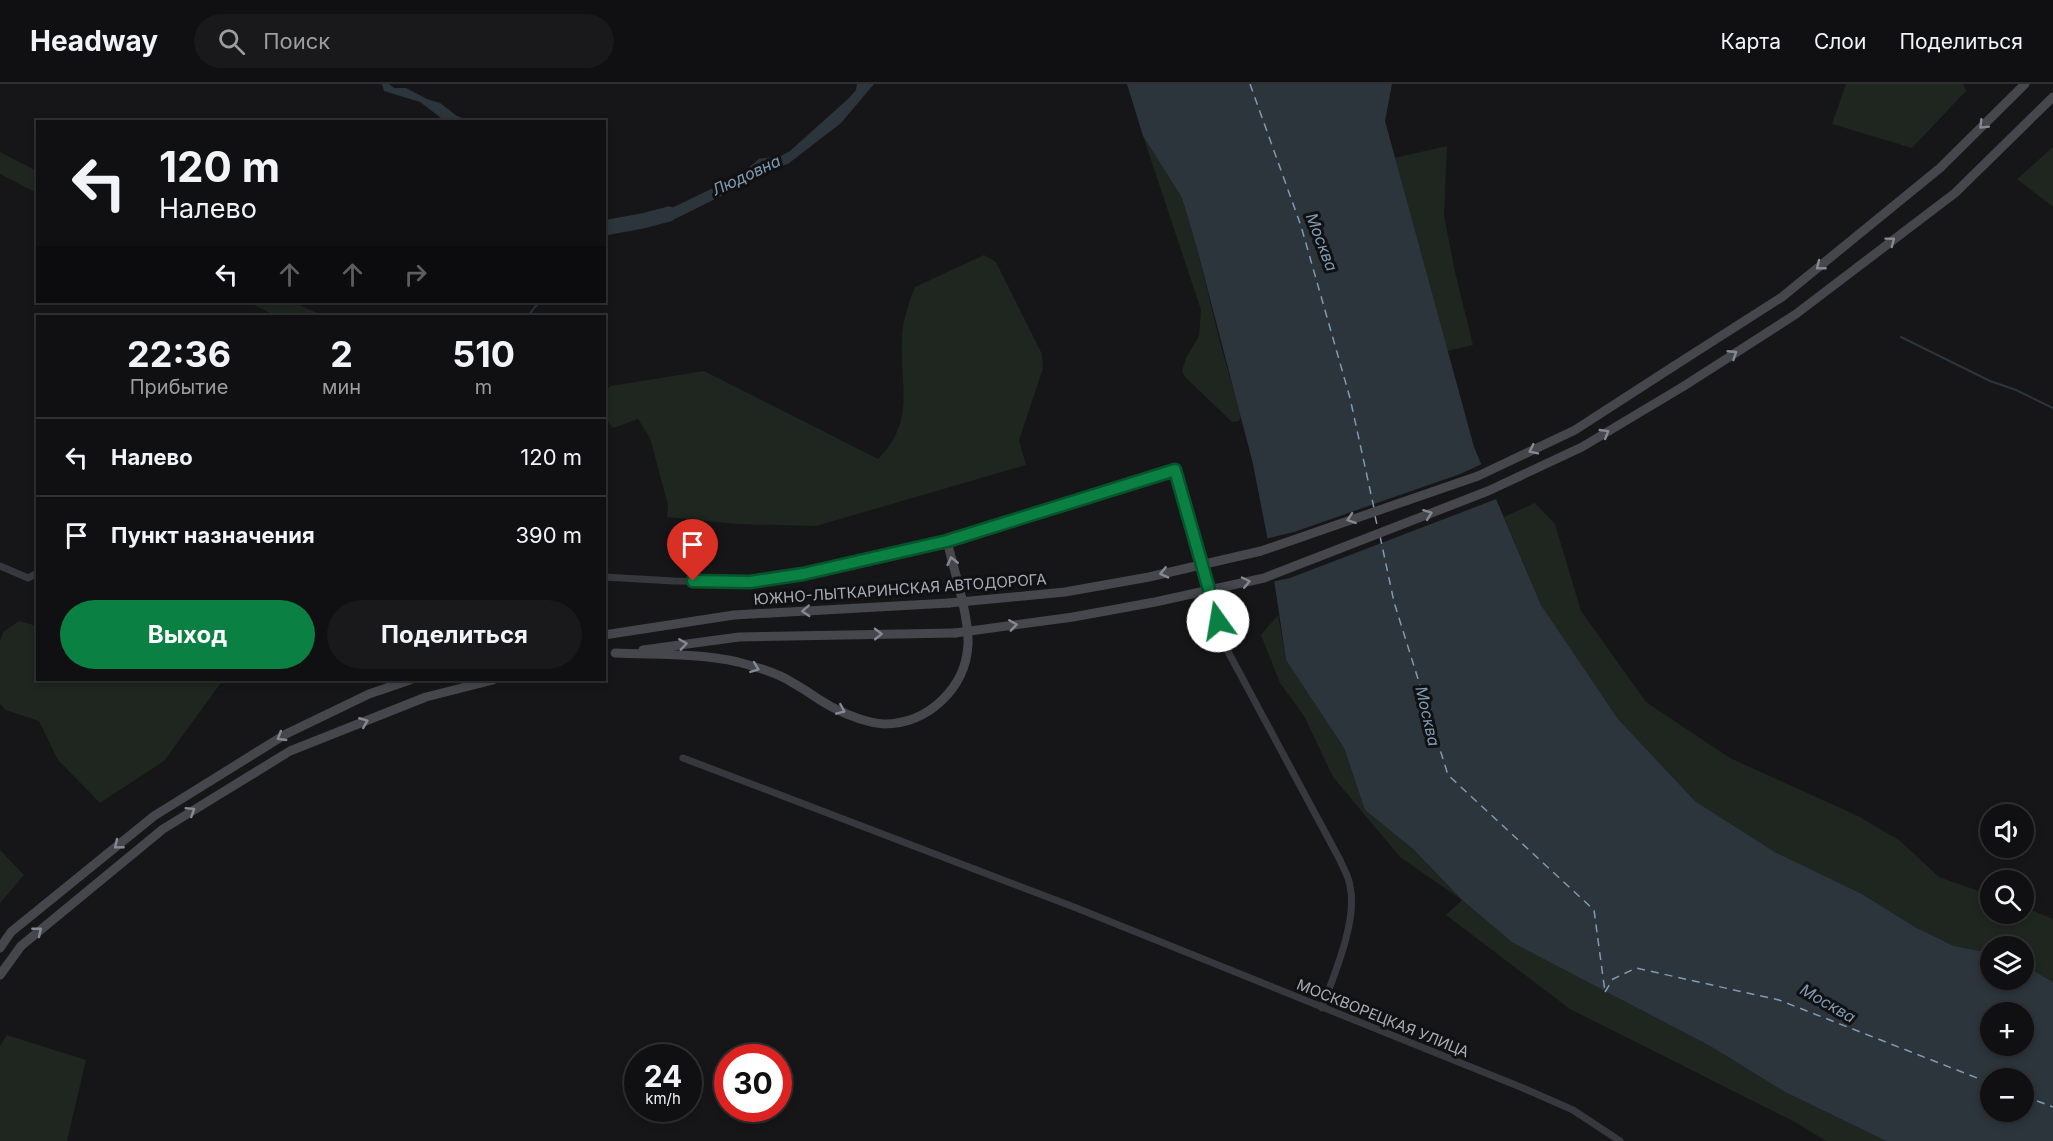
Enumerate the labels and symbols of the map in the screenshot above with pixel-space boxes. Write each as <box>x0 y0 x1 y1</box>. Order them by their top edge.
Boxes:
one-way arrow <box>1980 118 1990 129</box>
water label: Людовна <box>708 150 784 200</box>
water label: Москва <box>1302 210 1342 274</box>
one-way arrow <box>1885 237 1896 248</box>
one-way arrow <box>1816 259 1827 270</box>
one-way arrow <box>1727 350 1737 362</box>
one-way arrow <box>1599 429 1609 441</box>
one-way arrow <box>1528 442 1539 454</box>
one-way arrow <box>1423 509 1433 522</box>
one-way arrow <box>1346 512 1357 525</box>
pin <box>667 519 718 581</box>
one-way arrow <box>946 557 959 567</box>
one-way arrow <box>1159 566 1169 579</box>
street label: ЮЖНО-ЛЫТКАРИНСКАЯ АВТОДОРОГА <box>753 569 1047 609</box>
one-way arrow <box>1240 576 1250 589</box>
position arrow <box>1186 589 1250 653</box>
one-way arrow <box>802 604 811 617</box>
one-way arrow <box>1008 620 1017 632</box>
one-way arrow <box>873 628 882 641</box>
one-way arrow <box>679 639 688 651</box>
one-way arrow <box>750 661 760 674</box>
water label: Москва <box>1411 684 1445 748</box>
one-way arrow <box>834 703 845 715</box>
one-way arrow <box>358 716 368 729</box>
one-way arrow <box>277 730 287 742</box>
one-way arrow <box>185 807 195 819</box>
one-way arrow <box>114 838 125 849</box>
one-way arrow <box>31 928 42 939</box>
street label: МОСКВОРЕЦКАЯ УЛИЦА <box>1294 975 1472 1061</box>
water label: Москва <box>1797 979 1859 1027</box>
speed limit sign: 30 <box>714 1044 792 1122</box>

